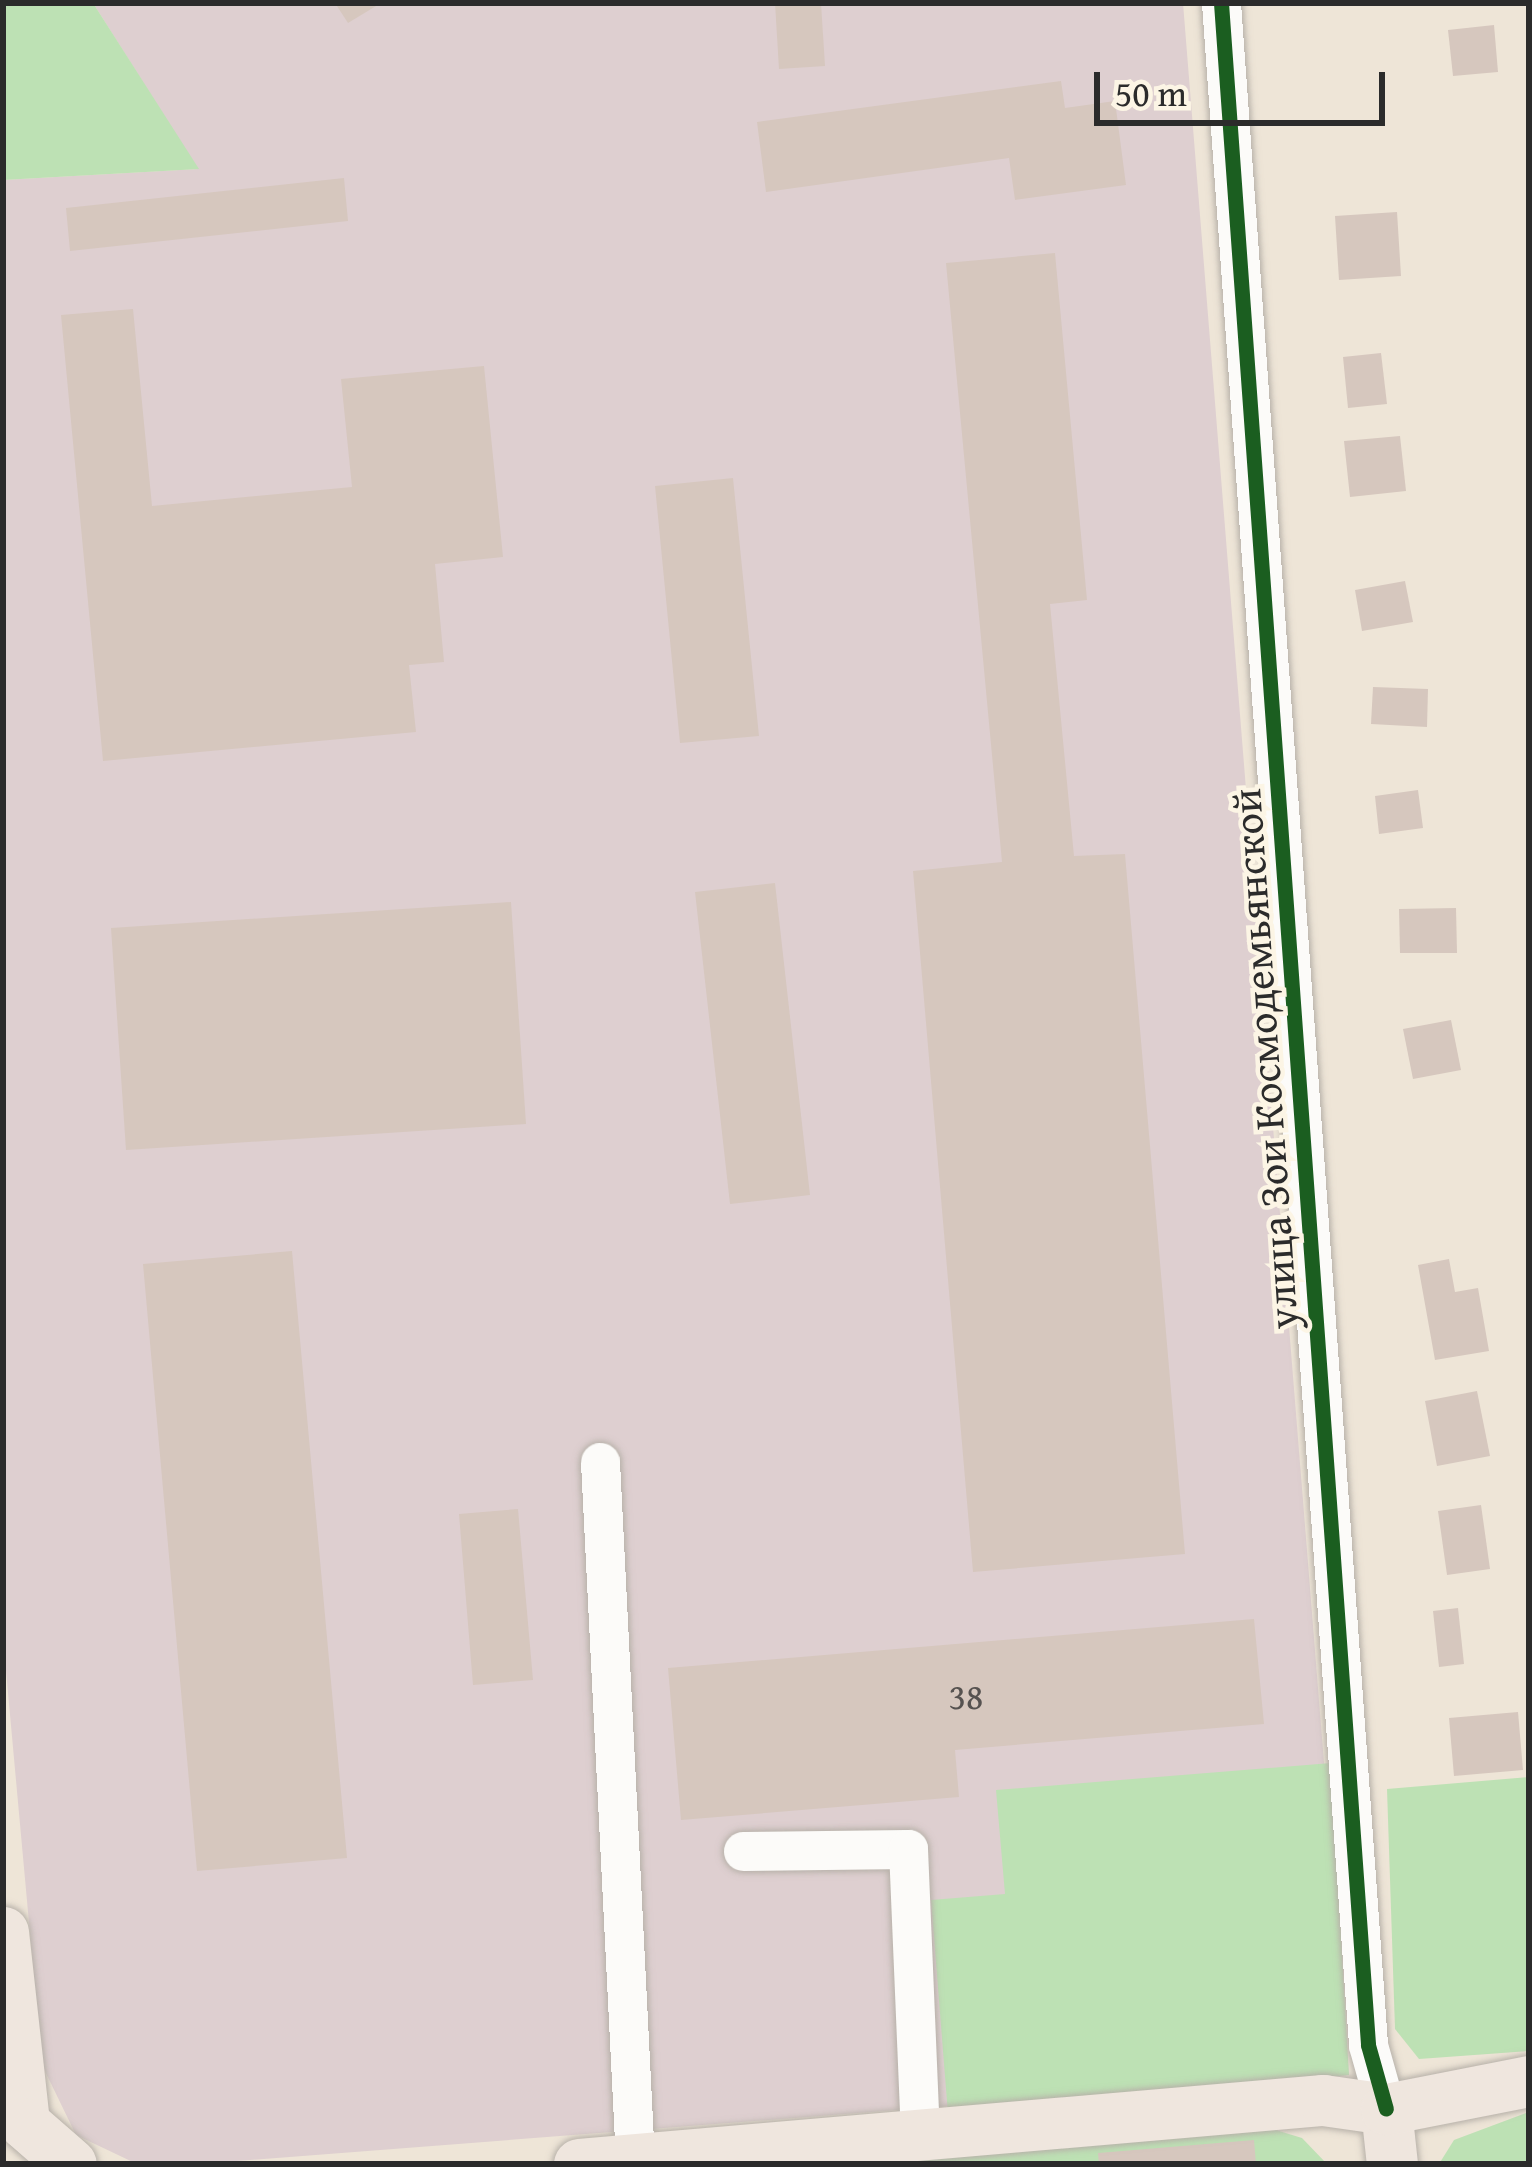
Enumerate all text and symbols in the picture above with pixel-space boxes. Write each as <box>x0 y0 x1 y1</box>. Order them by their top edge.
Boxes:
scale bar <box>1100 48 1391 122</box>
text: 50 m <box>1115 66 1187 119</box>
street label: улица Зои Космодемьянской <box>1220 787 1308 1331</box>
house number: 38 <box>949 1674 983 1718</box>

